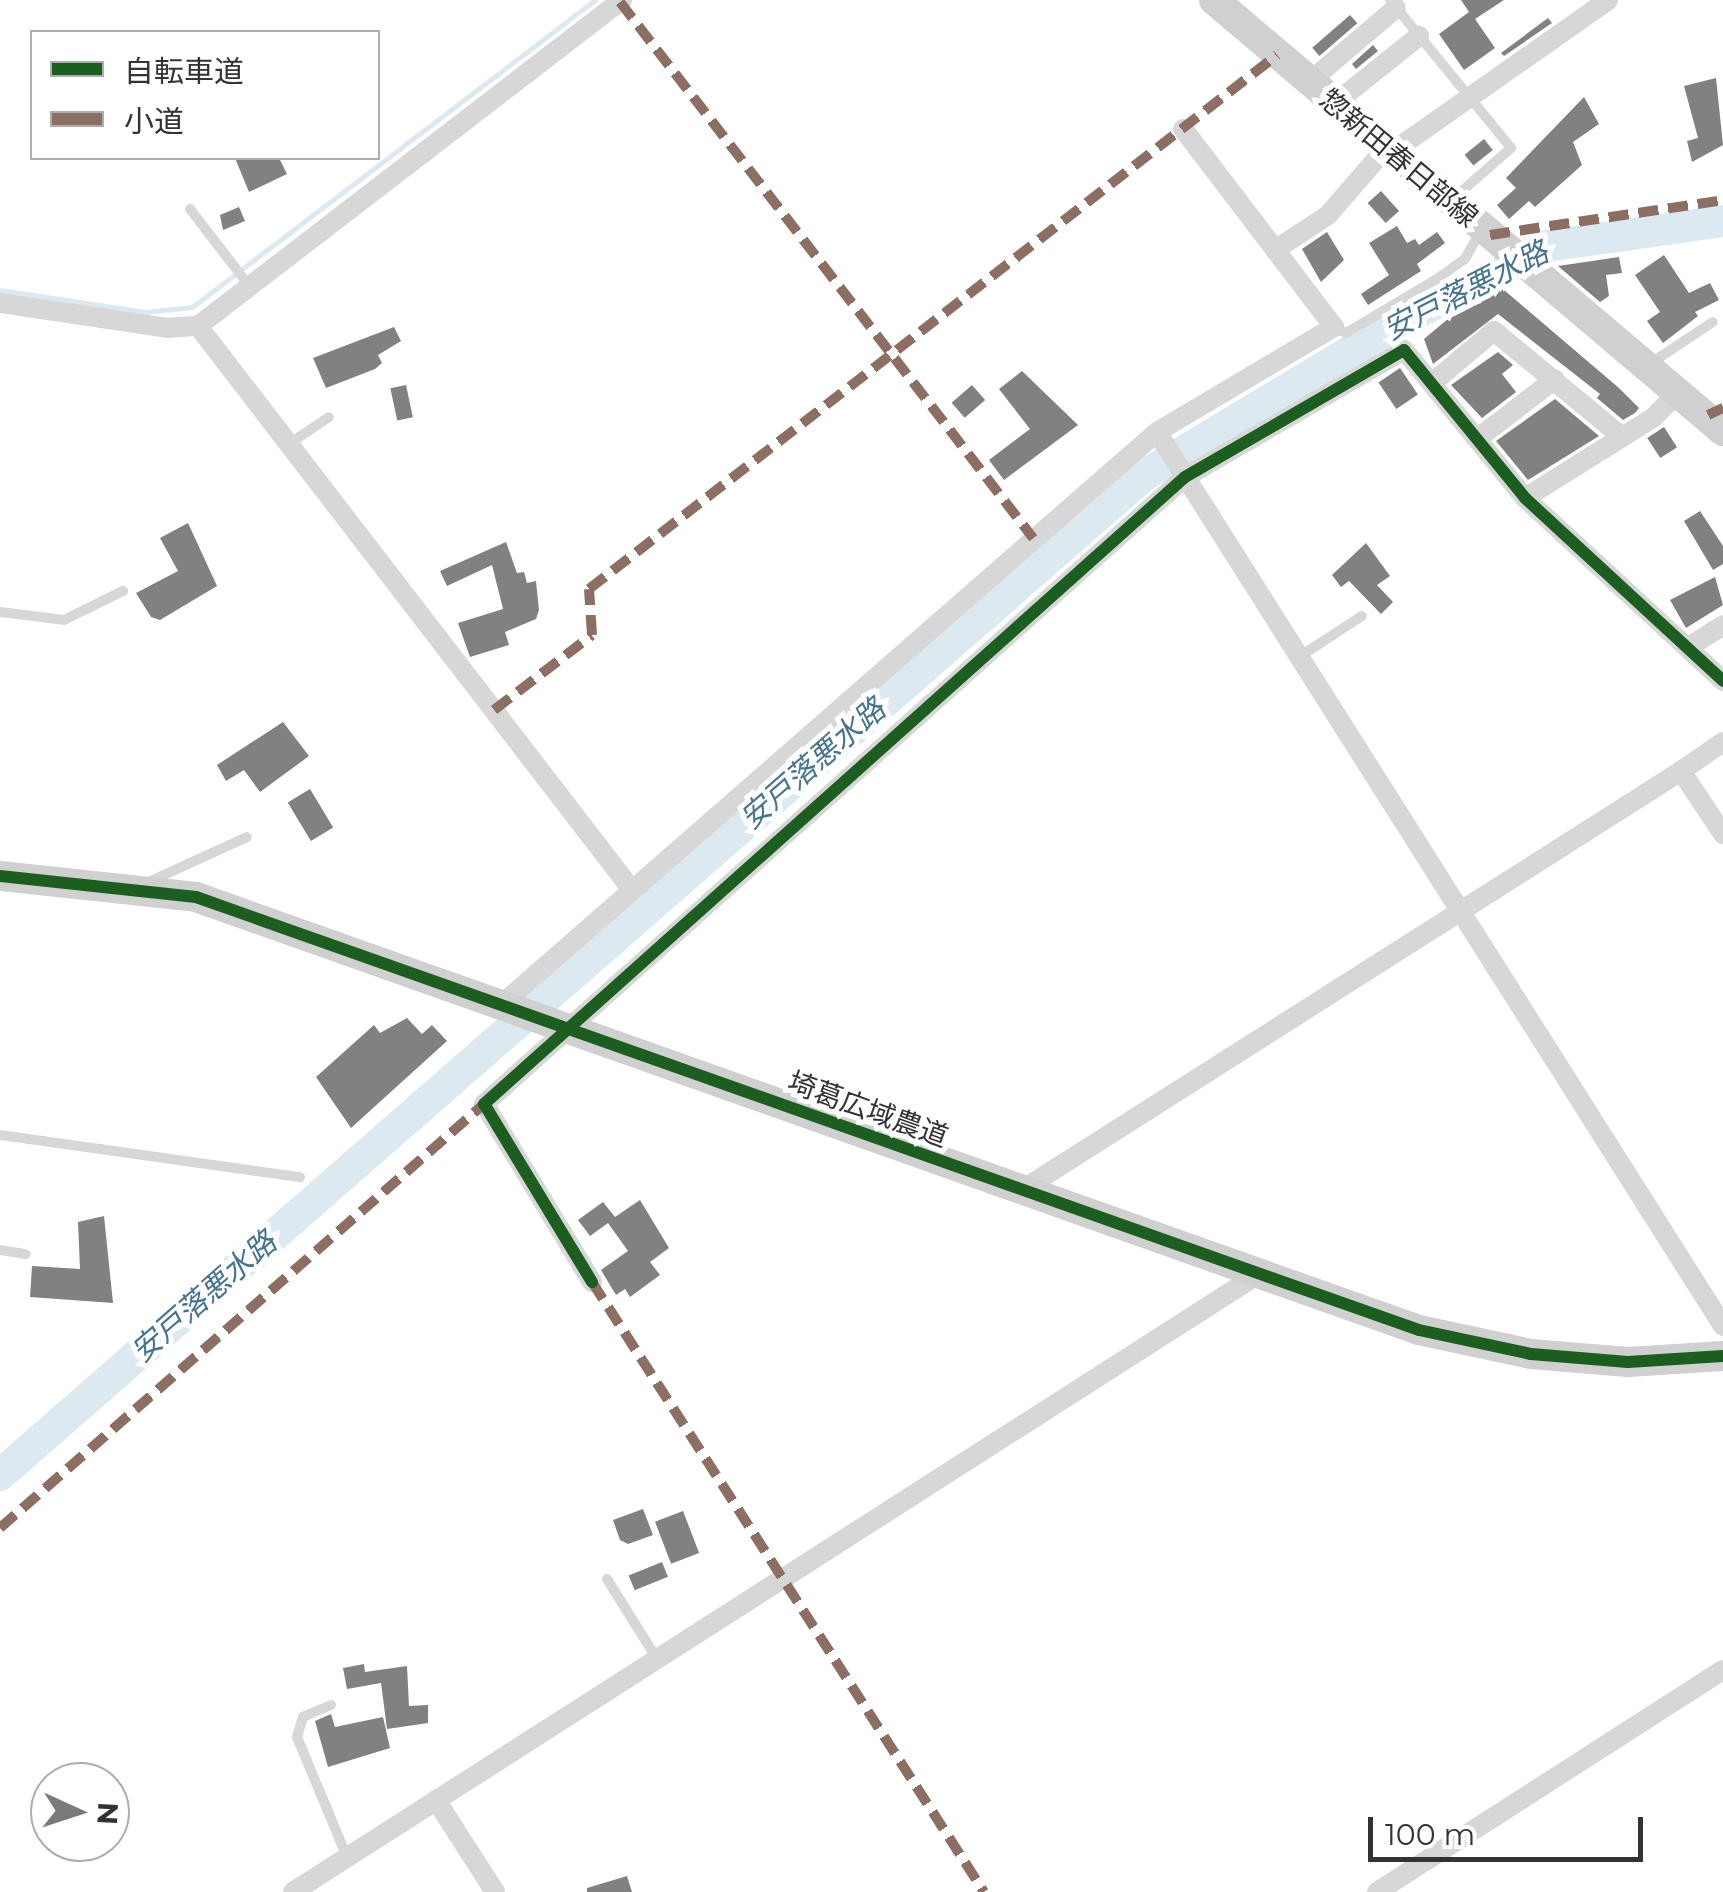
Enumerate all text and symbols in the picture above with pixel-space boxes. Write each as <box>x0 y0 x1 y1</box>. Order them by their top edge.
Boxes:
legend <box>30 30 380 160</box>
text: 自転車道 <box>124 53 244 90</box>
street label: 惣新田春日部線 <box>1313 82 1485 234</box>
text: 小道 <box>124 103 184 140</box>
water label: 安戸落悪水路 <box>1378 234 1554 348</box>
water label: 安戸落悪水路 <box>733 691 893 837</box>
street label: 埼葛広域農道 <box>783 1064 953 1154</box>
water label: 安戸落悪水路 <box>124 1224 284 1370</box>
north arrow <box>30 1762 130 1862</box>
scale bar <box>1373 1797 1648 1859</box>
text: N <box>90 1801 126 1826</box>
text: 100 m <box>1385 1816 1475 1853</box>

